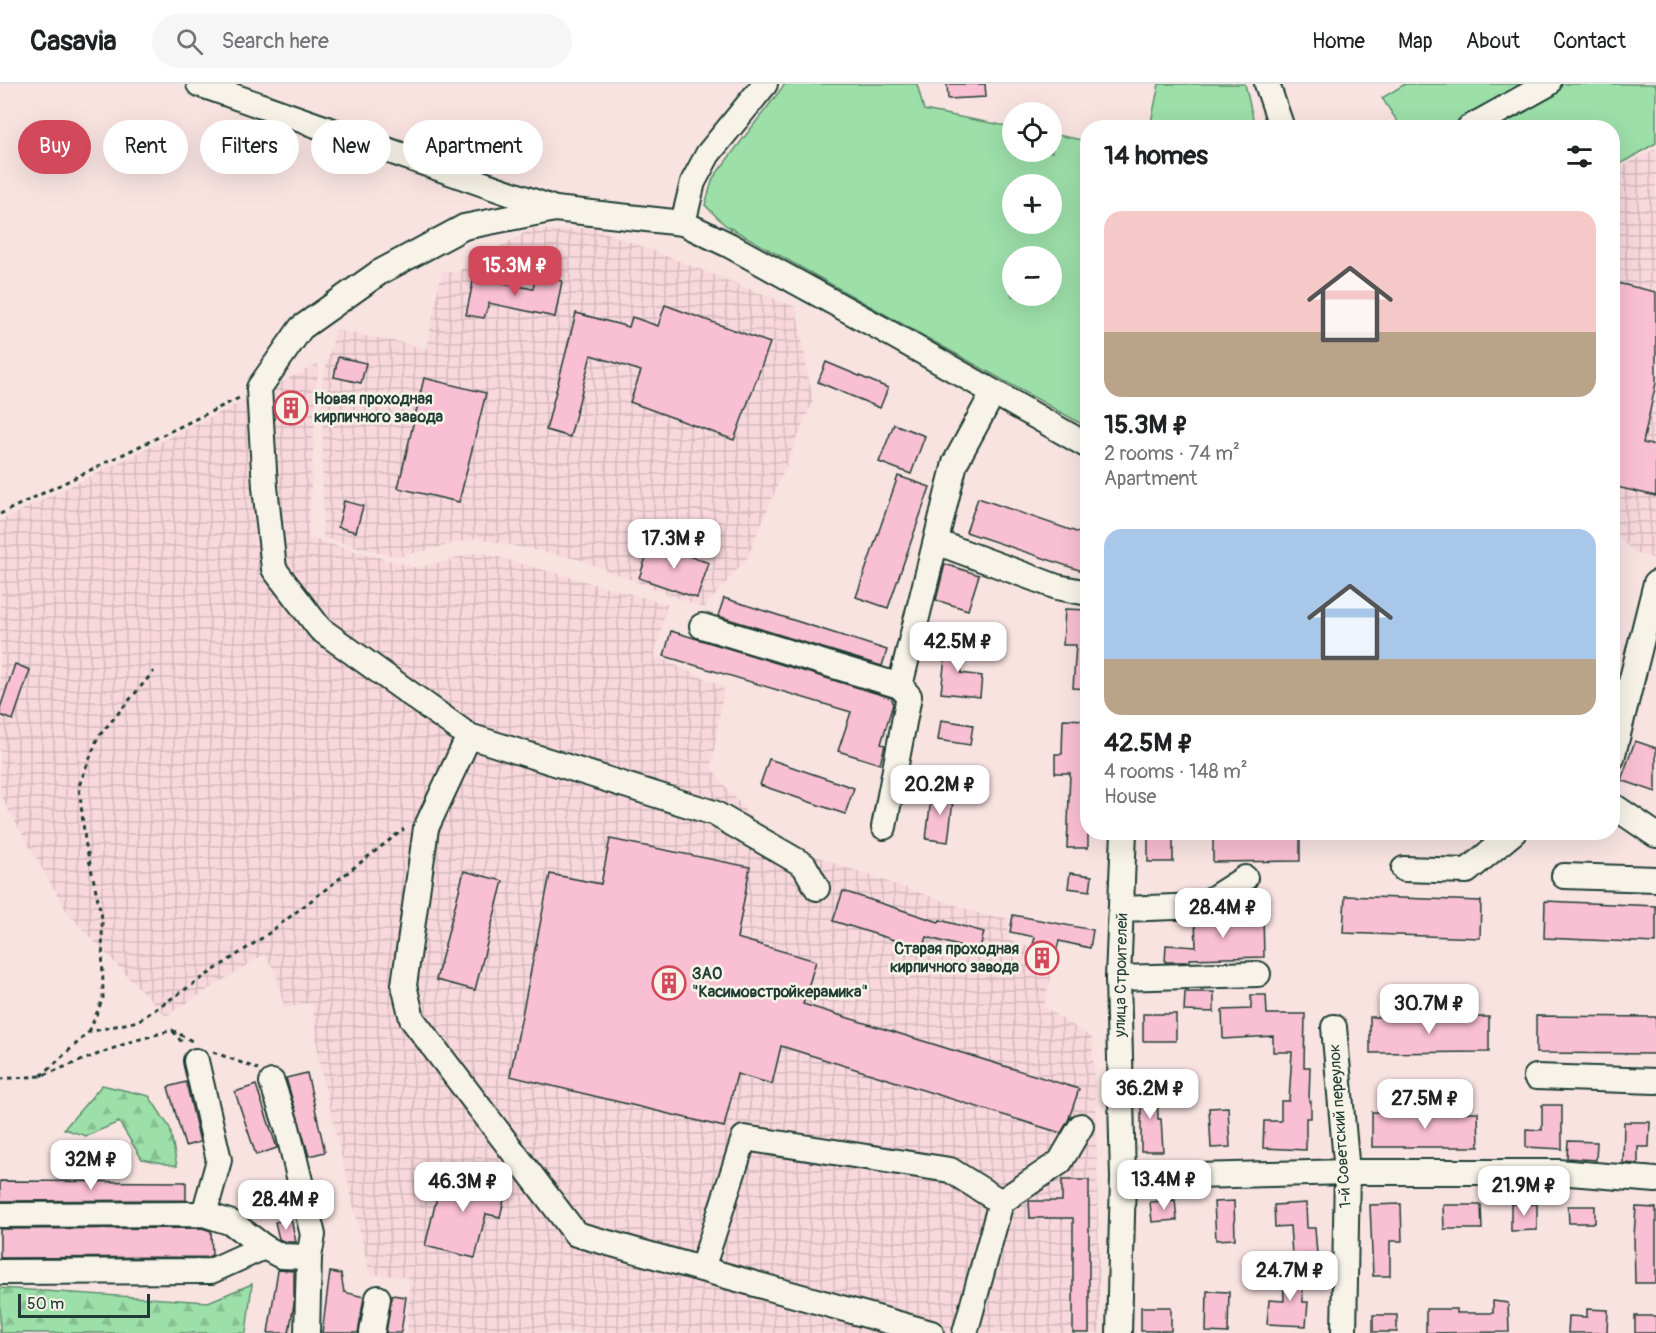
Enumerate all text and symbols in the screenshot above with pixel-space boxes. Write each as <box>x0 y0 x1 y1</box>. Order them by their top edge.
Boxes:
search box <box>152 14 572 68</box>
text: Casavia <box>30 24 116 59</box>
icon: search <box>173 25 206 58</box>
text: Search here <box>221 27 329 55</box>
text: Home <box>1312 28 1365 55</box>
text: Map <box>1398 28 1433 55</box>
text: About <box>1466 28 1520 55</box>
text: Contact <box>1553 28 1626 55</box>
map controls <box>1002 102 1062 306</box>
button: locate <box>1002 102 1062 162</box>
chip: Buy <box>18 120 91 174</box>
chip: Rent <box>103 120 188 174</box>
chip: Filters <box>200 120 299 174</box>
chip: New <box>311 120 391 174</box>
chip: Apartment <box>403 120 543 174</box>
text: 14 homes <box>1104 140 1208 172</box>
icon: filters <box>1563 140 1596 173</box>
button: + <box>1002 174 1062 234</box>
pin: 15.3M ₽ <box>460 246 570 297</box>
button: − <box>1002 246 1062 306</box>
icon: home <box>1296 250 1404 358</box>
text: 15.3M ₽ <box>483 253 547 278</box>
place label: Новая проходная кирпичного завода <box>314 389 444 427</box>
building icon: Новая проходная кирпичного завода <box>273 390 309 426</box>
text: 15.3M ₽ <box>1104 409 1188 441</box>
text: 2 rooms · 74 m² <box>1104 441 1240 466</box>
text: Apartment <box>1104 466 1197 491</box>
pin: 17.3M ₽ <box>619 519 729 570</box>
text: 17.3M ₽ <box>642 526 706 551</box>
icon: home <box>1296 568 1404 676</box>
pin: 42.5M ₽ <box>903 622 1013 673</box>
text: 42.5M ₽ <box>924 629 992 654</box>
text: 42.5M ₽ <box>1104 727 1193 759</box>
text: 4 rooms · 148 m² <box>1104 759 1248 784</box>
pin: 20.2M ₽ <box>885 765 995 816</box>
text: 20.2M ₽ <box>904 772 976 797</box>
text: House <box>1104 784 1156 809</box>
pin: 28.4M ₽ <box>1168 888 1278 939</box>
text: 28.4M ₽ <box>1189 895 1257 920</box>
street label: улица Строителей <box>1110 913 1132 1038</box>
place label: Старая проходная кирпичного завода <box>890 939 1020 977</box>
building icon: Старая проходная кирпичного завода <box>1024 940 1060 976</box>
place label: ЗАО "Касимовстройкерамика" <box>692 964 868 1002</box>
building icon: ЗАО "Касимовстройкерамика" <box>651 965 687 1001</box>
pin: 30.7M ₽ <box>1374 984 1484 1035</box>
text: 30.7M ₽ <box>1394 991 1464 1016</box>
street label: 1-й Советский переулок <box>1324 1043 1356 1209</box>
pin: 36.2M ₽ <box>1095 1069 1205 1120</box>
text: 36.2M ₽ <box>1115 1076 1185 1101</box>
pin: 27.5M ₽ <box>1370 1079 1480 1130</box>
text: 27.5M ₽ <box>1391 1086 1459 1111</box>
pin: 32M ₽ <box>49 1140 133 1191</box>
text: 32M ₽ <box>64 1147 118 1172</box>
pin: 13.4M ₽ <box>1109 1160 1219 1211</box>
pin: 46.3M ₽ <box>408 1162 518 1213</box>
pin: 21.9M ₽ <box>1469 1166 1579 1217</box>
text: 13.4M ₽ <box>1131 1167 1197 1192</box>
text: 46.3M ₽ <box>428 1169 498 1194</box>
text: 21.9M ₽ <box>1492 1173 1556 1198</box>
pin: 28.4M ₽ <box>231 1180 341 1231</box>
text: 28.4M ₽ <box>252 1187 320 1212</box>
pin: 24.7M ₽ <box>1235 1251 1345 1302</box>
text: 24.7M ₽ <box>1256 1258 1324 1283</box>
scale bar <box>18 1291 150 1318</box>
text: 50 m <box>27 1294 64 1314</box>

